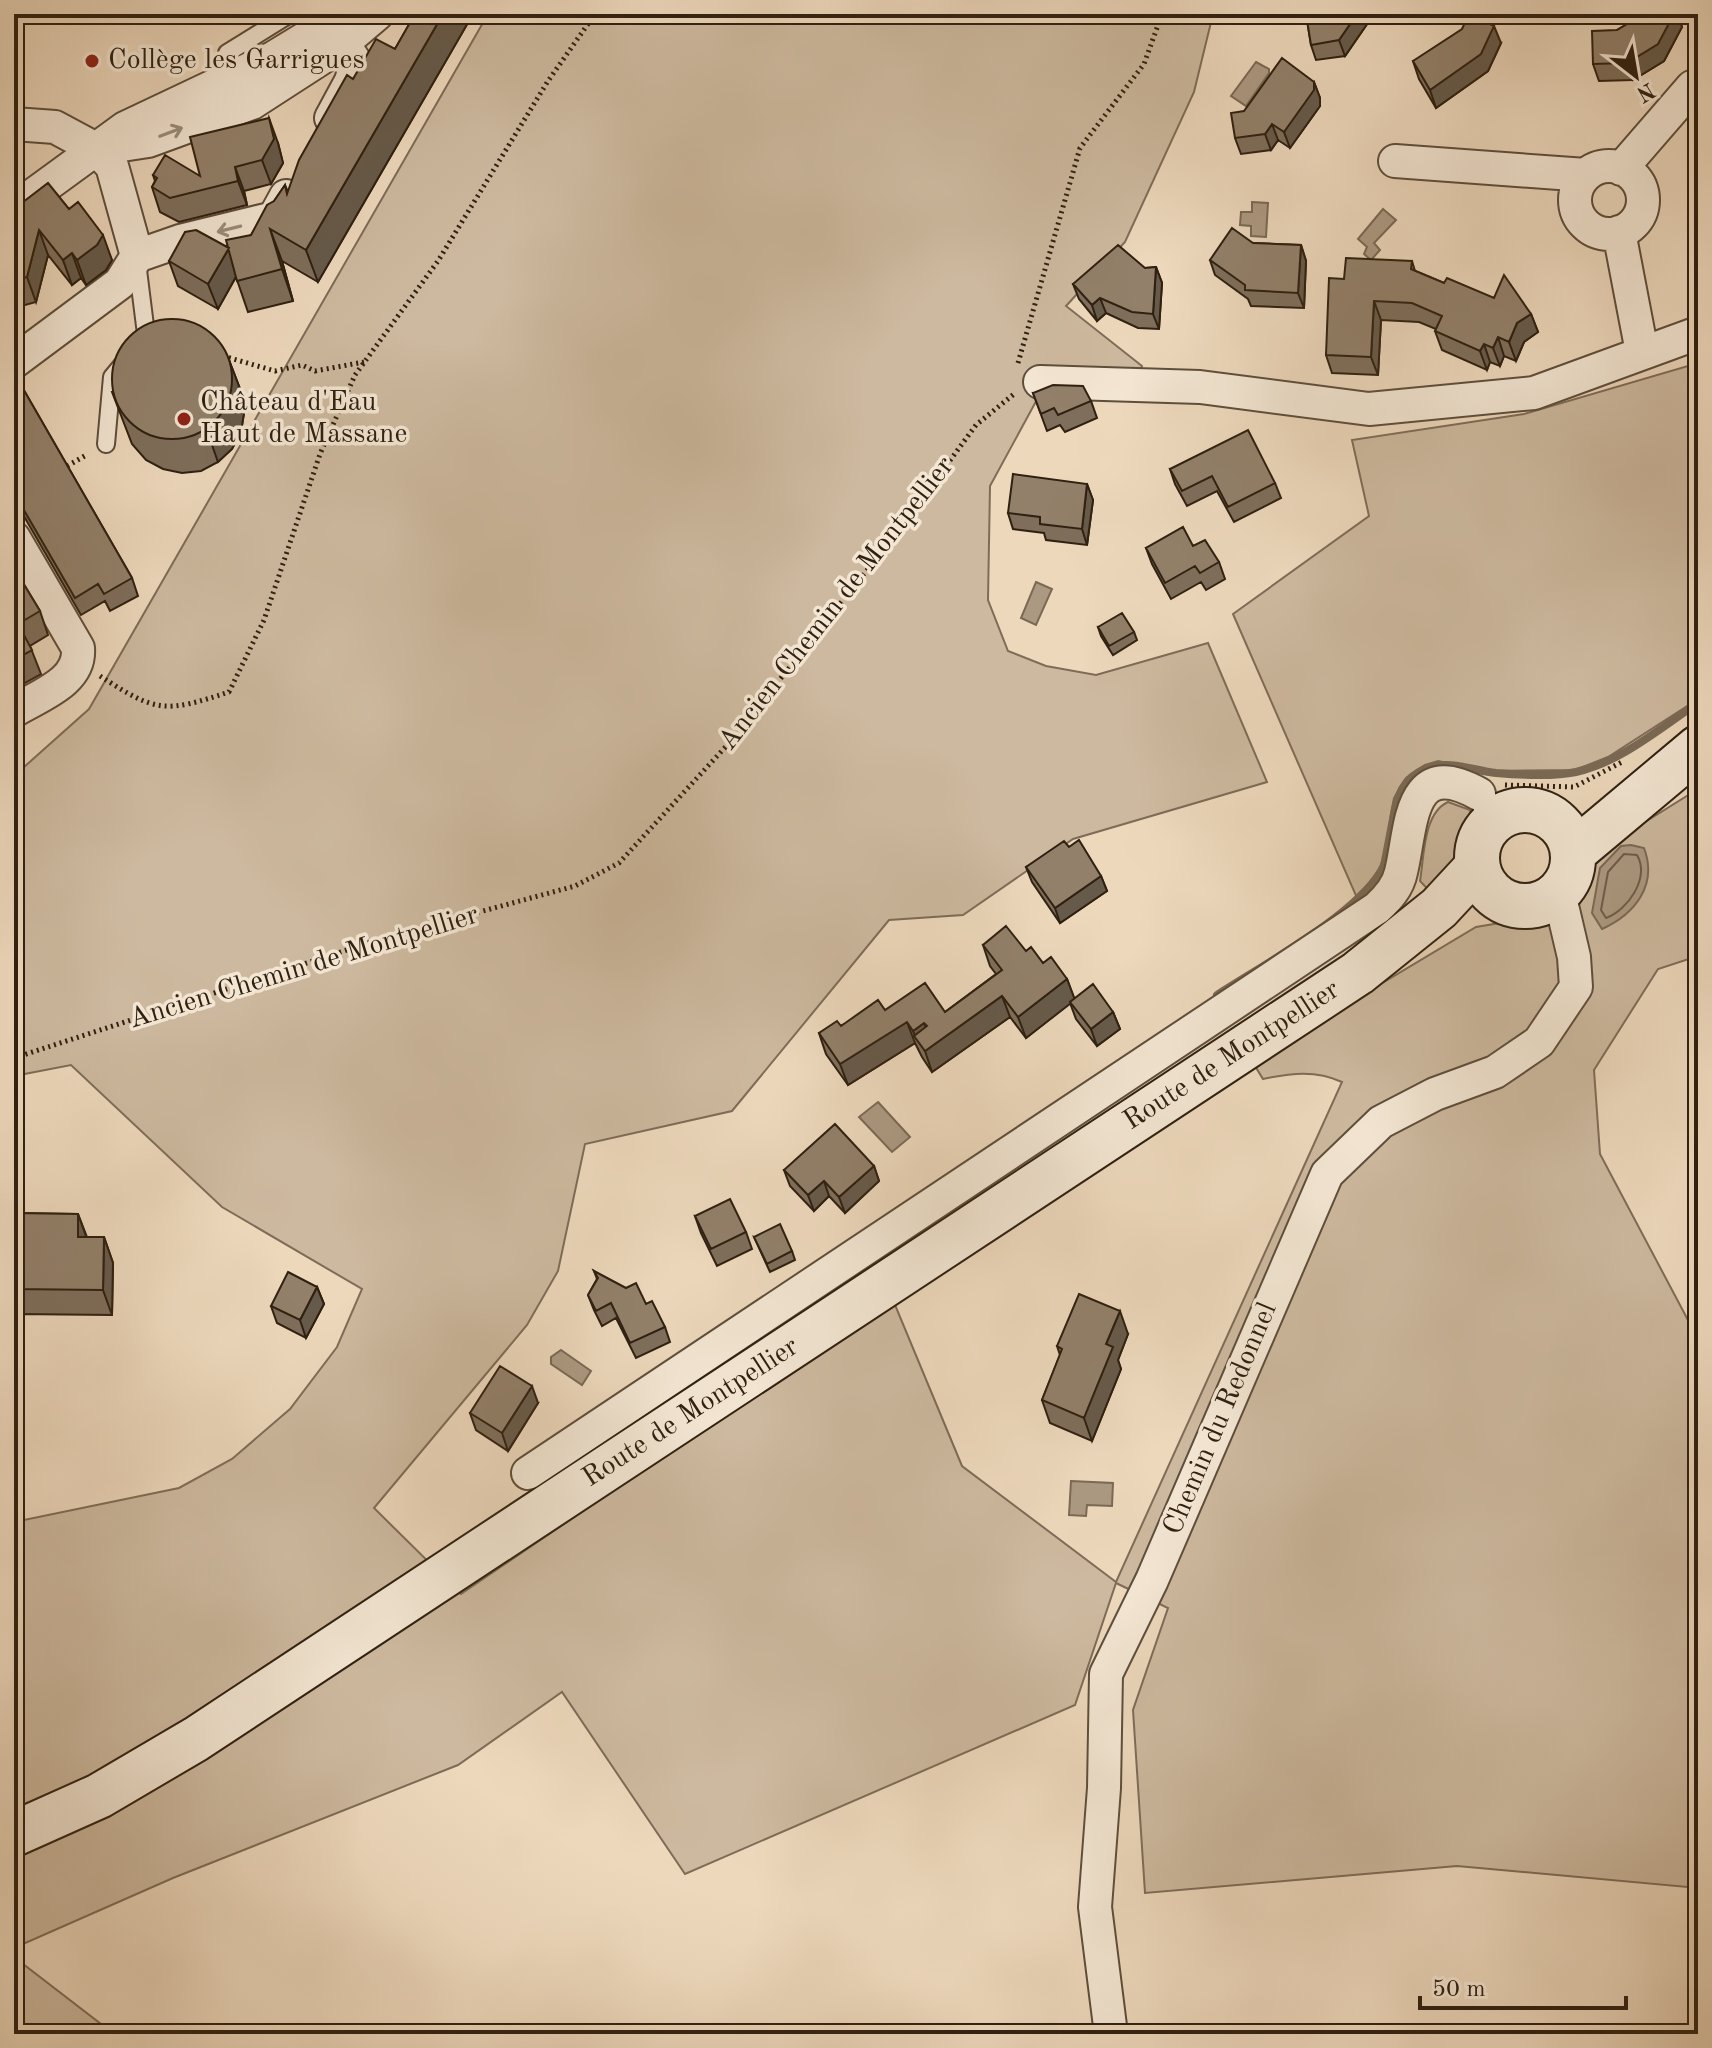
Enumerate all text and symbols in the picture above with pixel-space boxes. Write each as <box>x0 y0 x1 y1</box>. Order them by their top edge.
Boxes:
north arrow <box>1596 36 1676 116</box>
place label: Collège les Garrigues <box>108 47 365 75</box>
marker: Collège les Garrigues <box>83 52 101 70</box>
text: N <box>1632 78 1658 105</box>
one-way arrow <box>159 124 183 138</box>
one-way arrow <box>217 222 242 237</box>
place label: Château d'Eau Haut de Massane <box>200 389 407 449</box>
marker: Château d'Eau Haut de Massane <box>175 410 193 428</box>
street label: Ancien Chemin de Montpellier <box>714 452 960 756</box>
street label: Ancien Chemin de Montpellier <box>126 901 482 1035</box>
street label: Route de Montpellier <box>1119 976 1345 1136</box>
street label: Chemin du Redonnel <box>1159 1299 1283 1539</box>
street label: Route de Montpellier <box>578 1333 804 1493</box>
scale bar <box>1420 1960 1626 2010</box>
text: 50 m <box>1432 1978 1486 2002</box>

